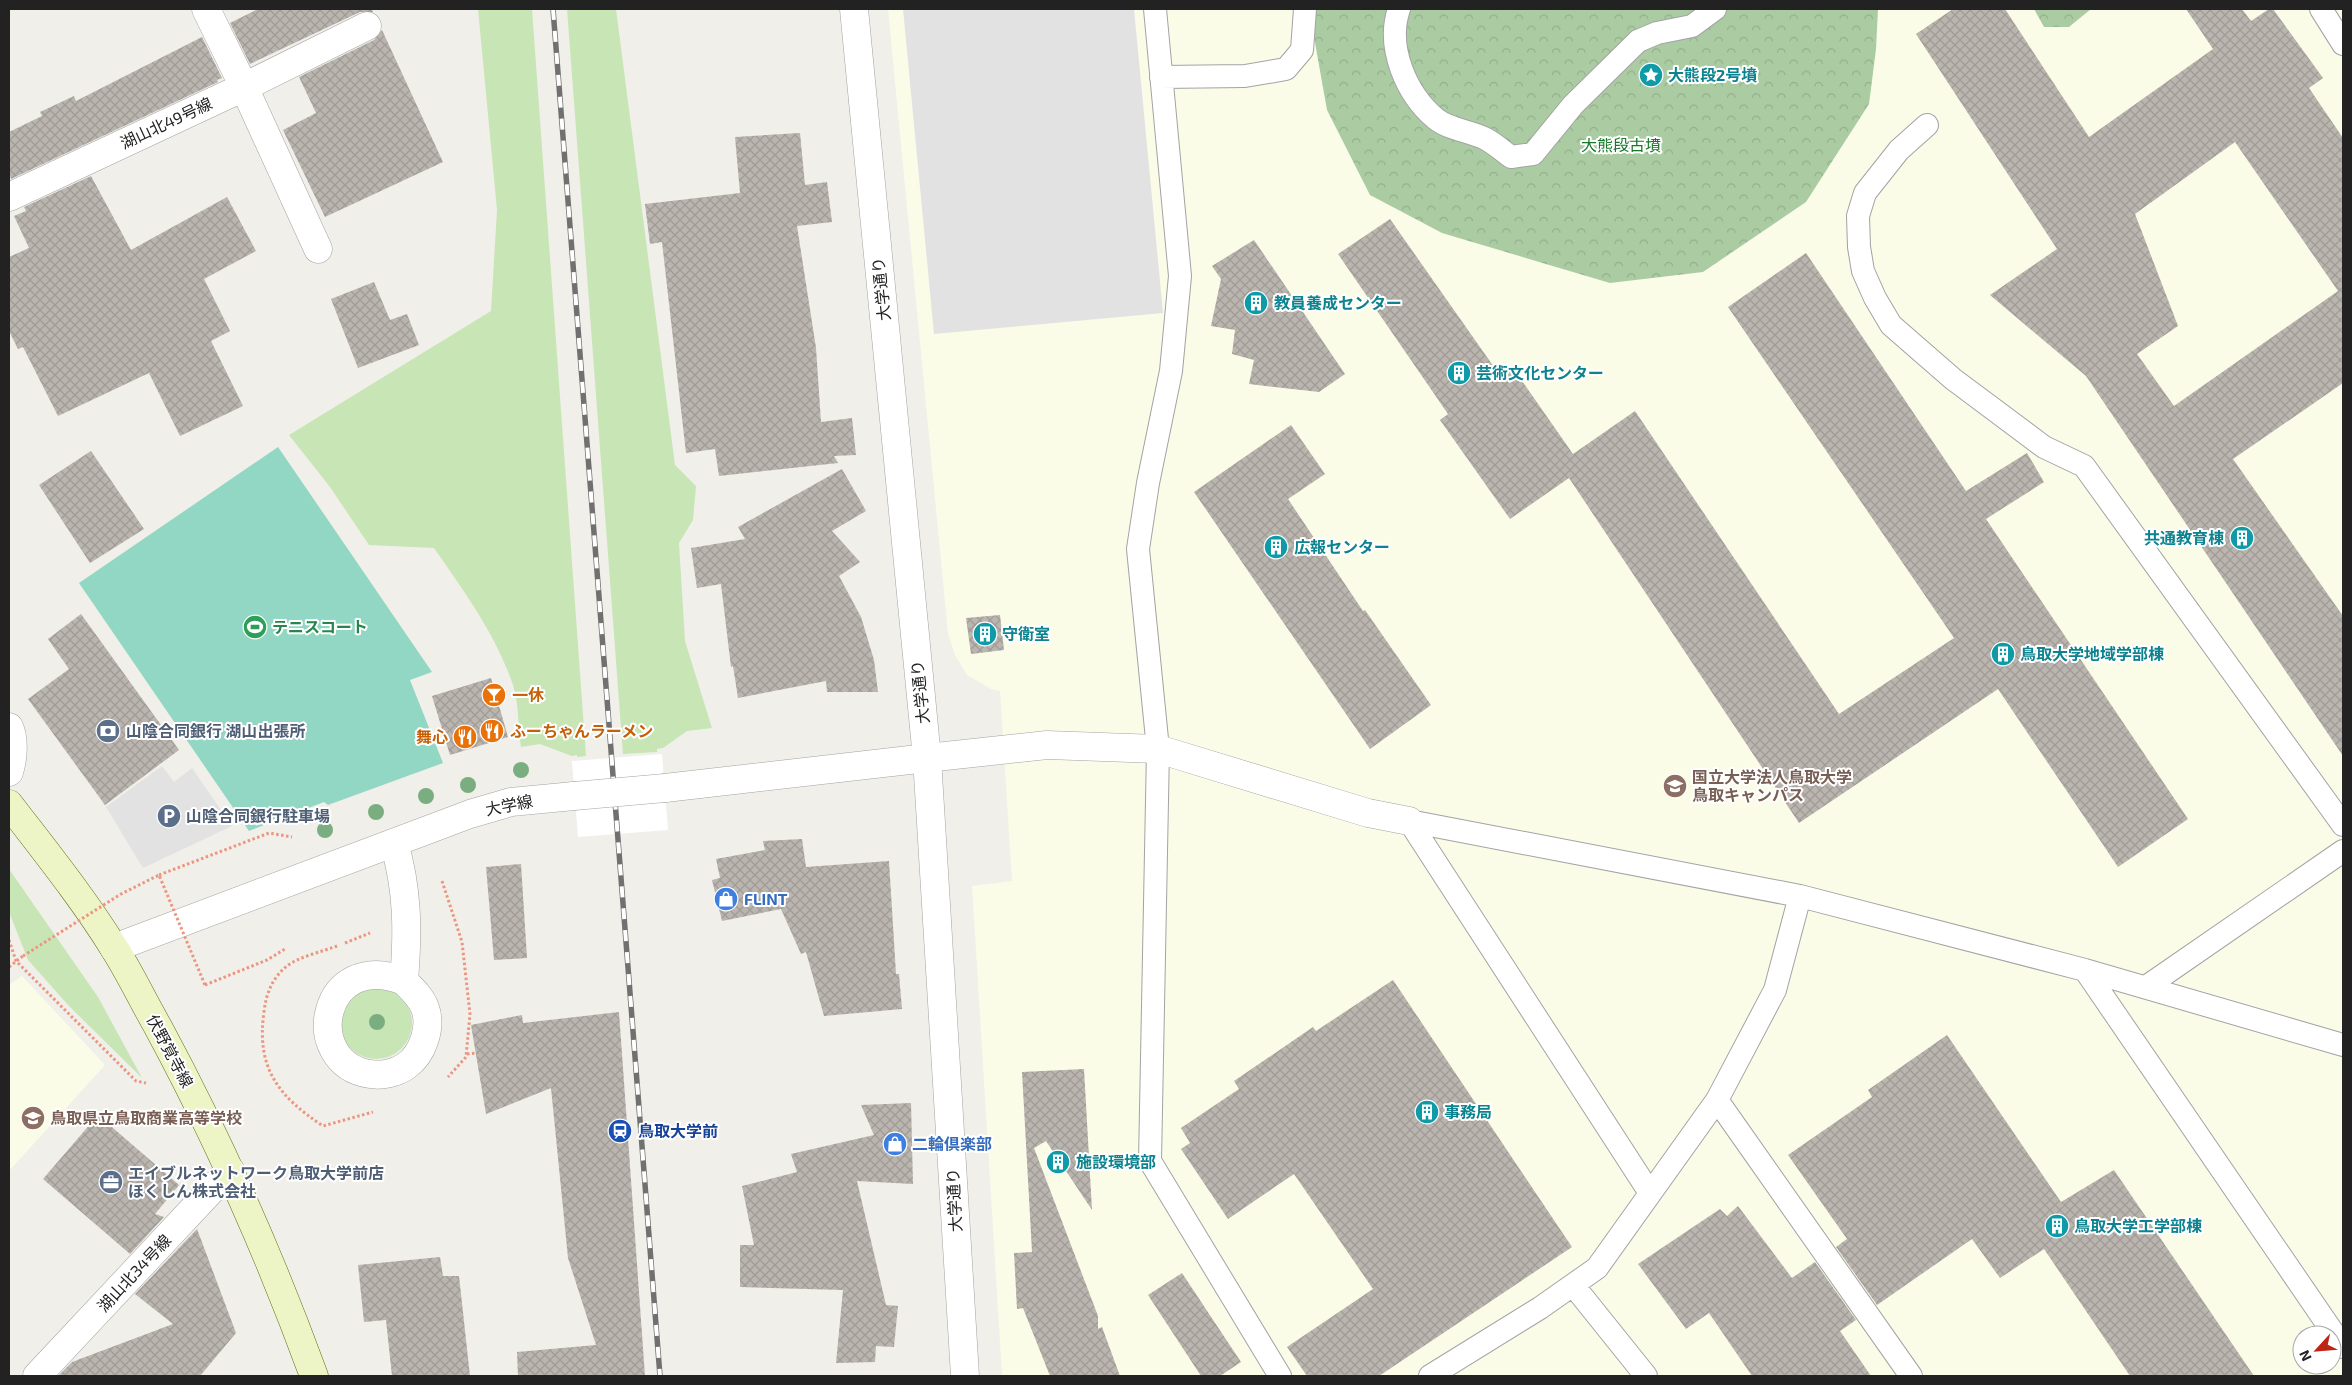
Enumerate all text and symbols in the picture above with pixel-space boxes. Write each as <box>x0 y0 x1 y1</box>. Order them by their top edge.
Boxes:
place icon: 大熊段2号墳 <box>1638 62 1664 88</box>
place label: 大熊段2号墳 <box>1668 65 1757 84</box>
street label: 湖山北49号線 <box>117 93 215 152</box>
park label: 大熊段古墳 <box>1581 135 1661 154</box>
street label: 大学通り <box>868 256 893 322</box>
building icon: 教員養成センター <box>1243 290 1269 316</box>
place label: 教員養成センター <box>1274 293 1402 312</box>
building icon: 芸術文化センター <box>1446 360 1472 386</box>
place label: 芸術文化センター <box>1476 363 1604 382</box>
building icon: 共通教育棟 <box>2229 525 2255 551</box>
place label: 共通教育棟 <box>2144 528 2224 547</box>
building icon: 広報センター <box>1263 534 1289 560</box>
place label: 広報センター <box>1294 537 1390 556</box>
sports icon: テニスコート <box>242 614 268 640</box>
place label: テニスコート <box>272 617 368 636</box>
building icon: 守衛室 <box>972 621 998 647</box>
place label: 守衛室 <box>1002 624 1050 643</box>
building icon: 鳥取大学地域学部棟 <box>1990 641 2016 667</box>
place label: 鳥取大学地域学部棟 <box>2020 644 2164 663</box>
street label: 大学通り <box>907 659 932 725</box>
bar icon: 一休 <box>481 682 507 708</box>
place label: 一休 <box>512 685 544 704</box>
bank icon: 山陰合同銀行 湖山出張所 <box>95 718 121 744</box>
restaurant icon: ふーちゃんラーメン <box>479 718 505 744</box>
place label: 山陰合同銀行 湖山出張所 <box>126 721 305 740</box>
place label: ふーちゃんラーメン <box>510 721 653 740</box>
restaurant icon: 舞心 <box>452 724 478 750</box>
place label: 舞心 <box>416 727 448 746</box>
place label: 国立大学法人鳥取大学 鳥取キャンパス <box>1692 767 1852 804</box>
school or university icon: 国立大学法人鳥取大学 鳥取キャンパス <box>1662 773 1688 799</box>
street label: 大学線 <box>484 791 534 818</box>
parking icon: 山陰合同銀行駐車場 <box>156 803 182 829</box>
place label: 山陰合同銀行駐車場 <box>186 806 330 825</box>
shop icon: FLINT <box>713 886 739 912</box>
place label: FLINT <box>744 889 788 908</box>
street label: 伏野覚寺線 <box>143 1011 198 1091</box>
building icon: 事務局 <box>1414 1099 1440 1125</box>
place label: 事務局 <box>1444 1102 1492 1121</box>
school or university icon: 鳥取県立鳥取商業高等学校 <box>20 1105 46 1131</box>
place label: 鳥取県立鳥取商業高等学校 <box>50 1108 242 1127</box>
station icon: 鳥取大学前 <box>607 1118 633 1144</box>
place label: 鳥取大学前 <box>638 1121 718 1140</box>
shop icon: 二輪倶楽部 <box>882 1131 908 1157</box>
place label: 二輪倶楽部 <box>912 1134 992 1153</box>
building icon: 施設環境部 <box>1045 1149 1071 1175</box>
place label: 施設環境部 <box>1076 1152 1156 1171</box>
place label: エイブルネットワーク鳥取大学前店 ほくしん株式会社 <box>128 1163 384 1200</box>
street label: 大学通り <box>942 1168 965 1232</box>
office icon: エイブルネットワーク鳥取大学前店 ほくしん株式会社 <box>98 1169 124 1195</box>
building icon: 鳥取大学工学部棟 <box>2044 1213 2070 1239</box>
place label: 鳥取大学工学部棟 <box>2074 1216 2202 1235</box>
street label: 湖山北34号線 <box>93 1230 174 1315</box>
north arrow <box>2292 1325 2342 1375</box>
text: N <box>2295 1348 2315 1364</box>

